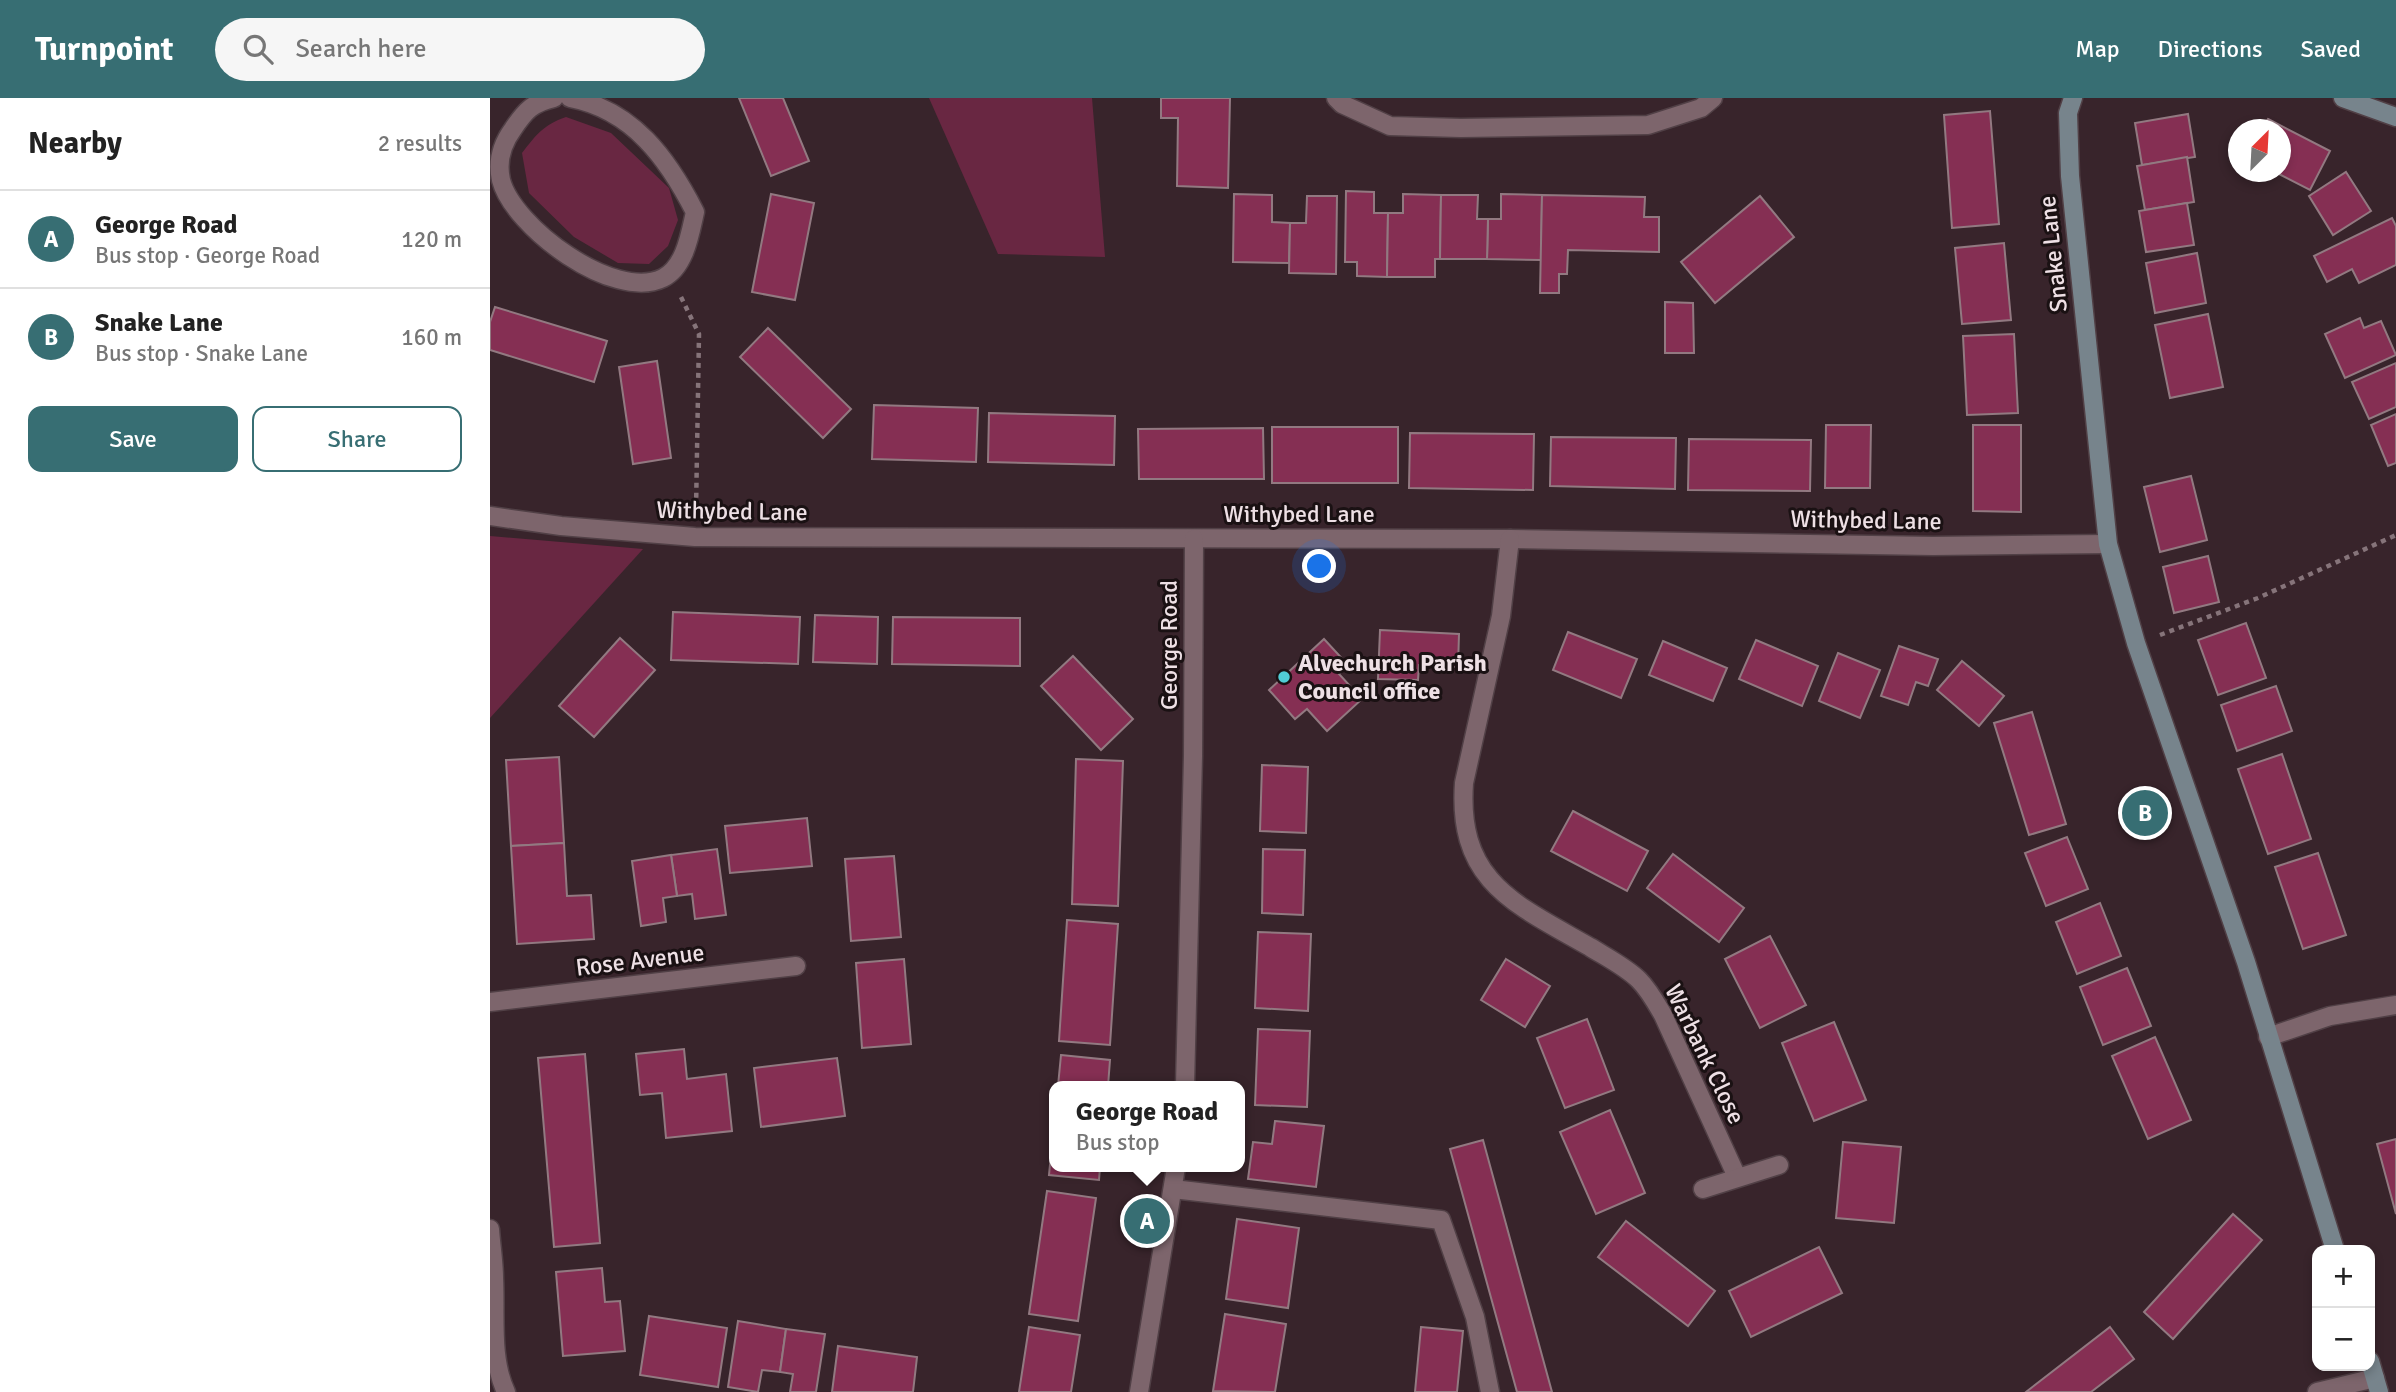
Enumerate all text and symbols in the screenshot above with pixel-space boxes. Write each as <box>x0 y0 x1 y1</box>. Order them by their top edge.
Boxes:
search box <box>215 18 705 81</box>
text: Turnpoint <box>35 29 173 70</box>
icon: search <box>239 30 277 68</box>
text: Search here <box>295 33 427 65</box>
text: Map <box>2075 34 2120 64</box>
text: Directions <box>2158 34 2263 64</box>
text: Saved <box>2301 34 2361 64</box>
north arrow <box>2228 119 2291 182</box>
text: Nearby <box>28 125 122 162</box>
text: 2 results <box>378 129 462 158</box>
street label: Snake Lane <box>2032 194 2074 314</box>
text: George Road <box>95 209 237 241</box>
text: A <box>44 225 58 254</box>
text: 120 m <box>401 225 462 254</box>
text: Bus stop · George Road <box>95 241 320 270</box>
text: Snake Lane <box>95 307 223 339</box>
text: B <box>44 323 58 352</box>
text: 160 m <box>401 323 462 352</box>
text: Bus stop · Snake Lane <box>95 339 308 368</box>
button: Save <box>28 406 238 472</box>
button: Share <box>252 406 462 472</box>
street label: Withybed Lane <box>656 495 808 527</box>
street label: Withybed Lane <box>1223 499 1375 529</box>
street label: Withybed Lane <box>1790 504 1942 536</box>
your location <box>1302 549 1336 583</box>
street label: George Road <box>1154 580 1184 710</box>
place label: Alvechurch Parish Council office <box>1298 648 1487 706</box>
marker: Alvechurch Parish Council office <box>1276 669 1292 685</box>
pin: B <box>2122 787 2168 839</box>
street label: Rose Avenue <box>574 937 706 983</box>
street label: Warbank Close <box>1658 979 1752 1129</box>
popup <box>1049 1081 1245 1172</box>
text: George Road <box>1076 1096 1218 1128</box>
text: Bus stop <box>1076 1128 1159 1157</box>
pin: A <box>1124 1195 1170 1247</box>
map controls <box>2312 1245 2375 1371</box>
button: + <box>2312 1245 2375 1308</box>
button: − <box>2312 1308 2375 1371</box>

